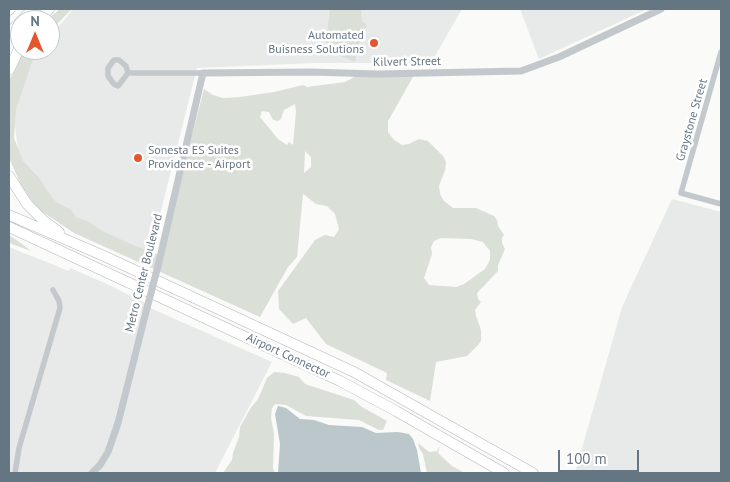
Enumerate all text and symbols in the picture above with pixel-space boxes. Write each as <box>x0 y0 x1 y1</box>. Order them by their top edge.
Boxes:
north arrow <box>10 10 60 60</box>
text: N <box>30 12 40 30</box>
place label: Automated Buisness Solutions <box>268 29 364 57</box>
marker: Automated Buisness Solutions <box>368 37 380 49</box>
street label: Kilvert Street <box>373 54 441 70</box>
street label: Graystone Street <box>673 77 711 163</box>
place label: Sonesta ES Suites Providence - Airport <box>148 144 250 172</box>
marker: Sonesta ES Suites Providence - Airport <box>132 152 144 164</box>
street label: Metro Center Boulevard <box>122 212 166 334</box>
street label: Airport Connector <box>244 330 332 382</box>
scale bar <box>560 440 641 472</box>
text: 100 m <box>566 449 607 468</box>

